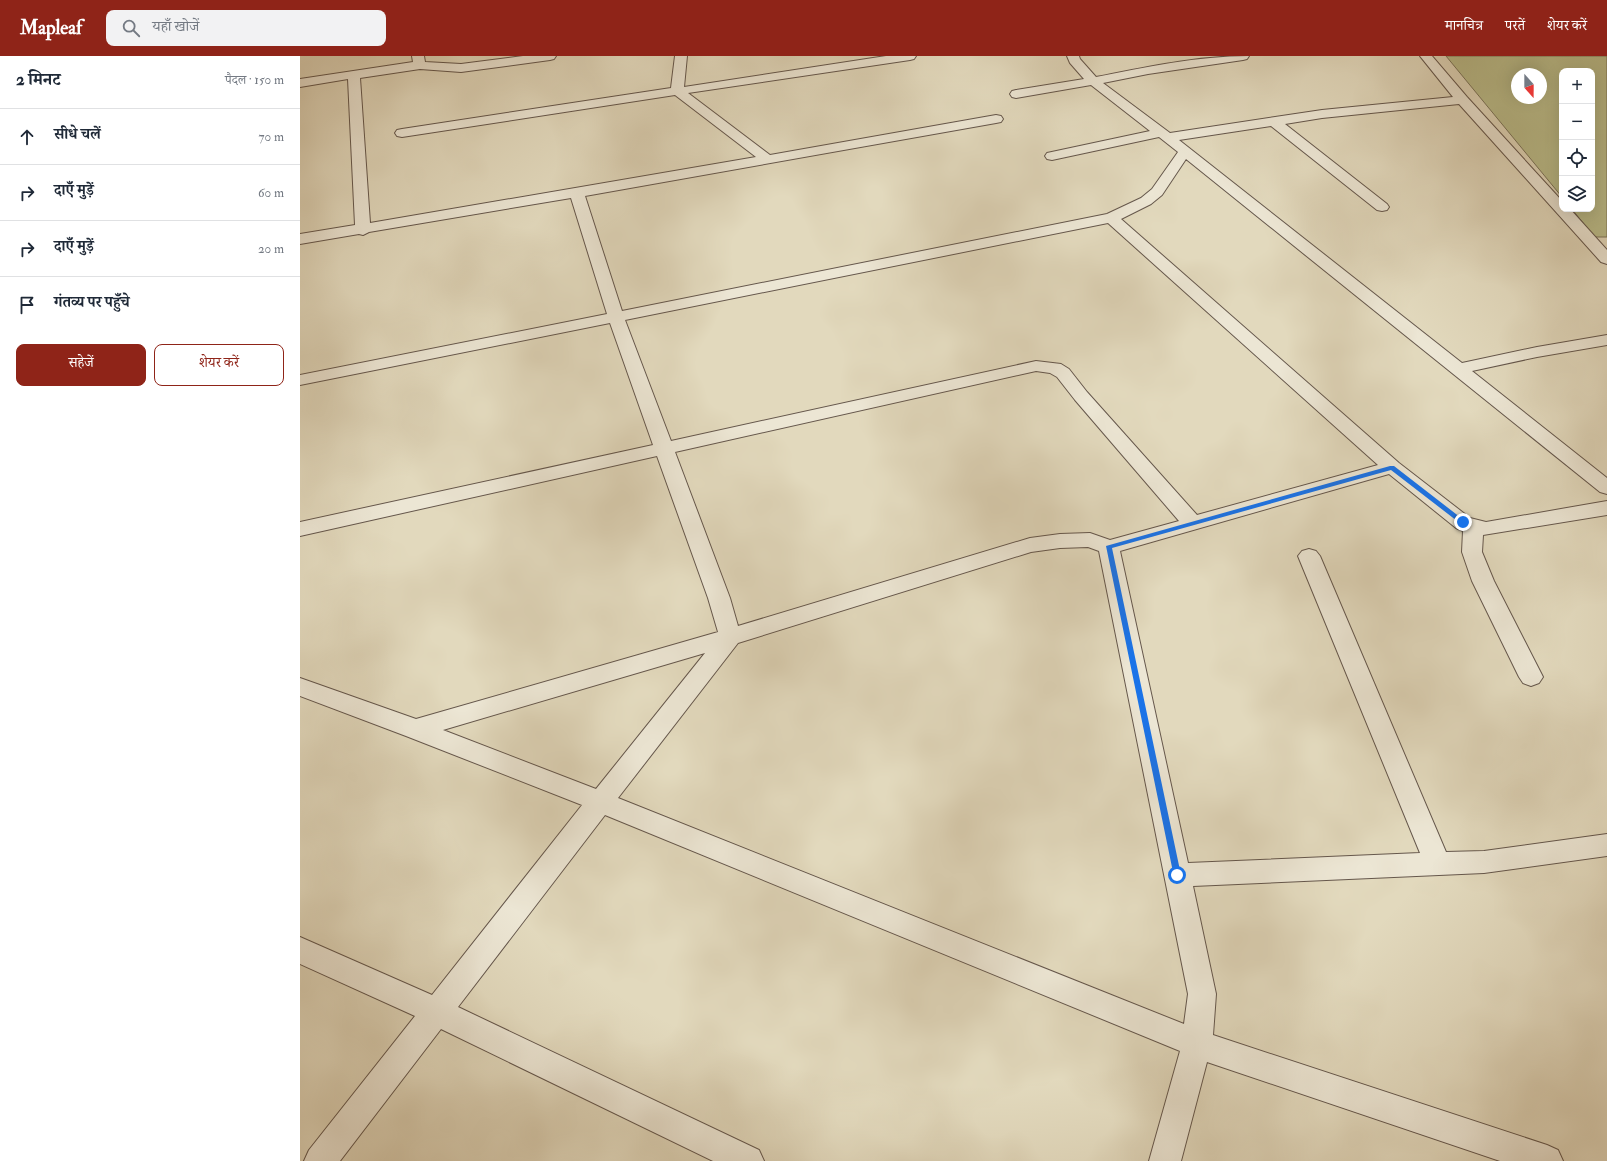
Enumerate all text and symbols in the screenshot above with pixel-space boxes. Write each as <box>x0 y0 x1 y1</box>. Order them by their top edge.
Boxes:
search box <box>106 10 386 46</box>
text: Mapleaf <box>20 16 82 40</box>
icon: search <box>120 17 142 39</box>
text: यहाँ खोजें <box>152 17 199 36</box>
text: मानचित्र <box>1445 17 1483 34</box>
text: परतें <box>1505 17 1525 34</box>
text: शेयर करें <box>1547 17 1587 34</box>
north arrow <box>1511 68 1547 104</box>
map controls <box>1559 68 1595 212</box>
button: + <box>1559 68 1595 104</box>
text: 2 मिनट <box>16 69 60 90</box>
text: पैदल · 150 m <box>225 72 284 88</box>
button: − <box>1559 104 1595 140</box>
text: सीधे चलें <box>54 125 101 144</box>
icon: ahead <box>16 126 38 148</box>
text: 70 m <box>259 129 284 145</box>
button: locate <box>1559 140 1595 176</box>
button: layers <box>1559 176 1595 212</box>
text: दाएँ मुड़ें <box>54 181 94 200</box>
icon: right <box>16 182 38 204</box>
text: 60 m <box>258 185 284 201</box>
text: दाएँ मुड़ें <box>54 237 94 256</box>
icon: right <box>16 238 38 260</box>
text: 20 m <box>258 241 284 257</box>
text: गंतव्य पर पहुँचे <box>54 293 130 312</box>
icon: arrive <box>16 294 38 316</box>
button: सहेजें <box>16 344 146 386</box>
button: शेयर करें <box>154 344 284 386</box>
route end <box>1454 513 1472 531</box>
route start <box>1168 866 1186 884</box>

